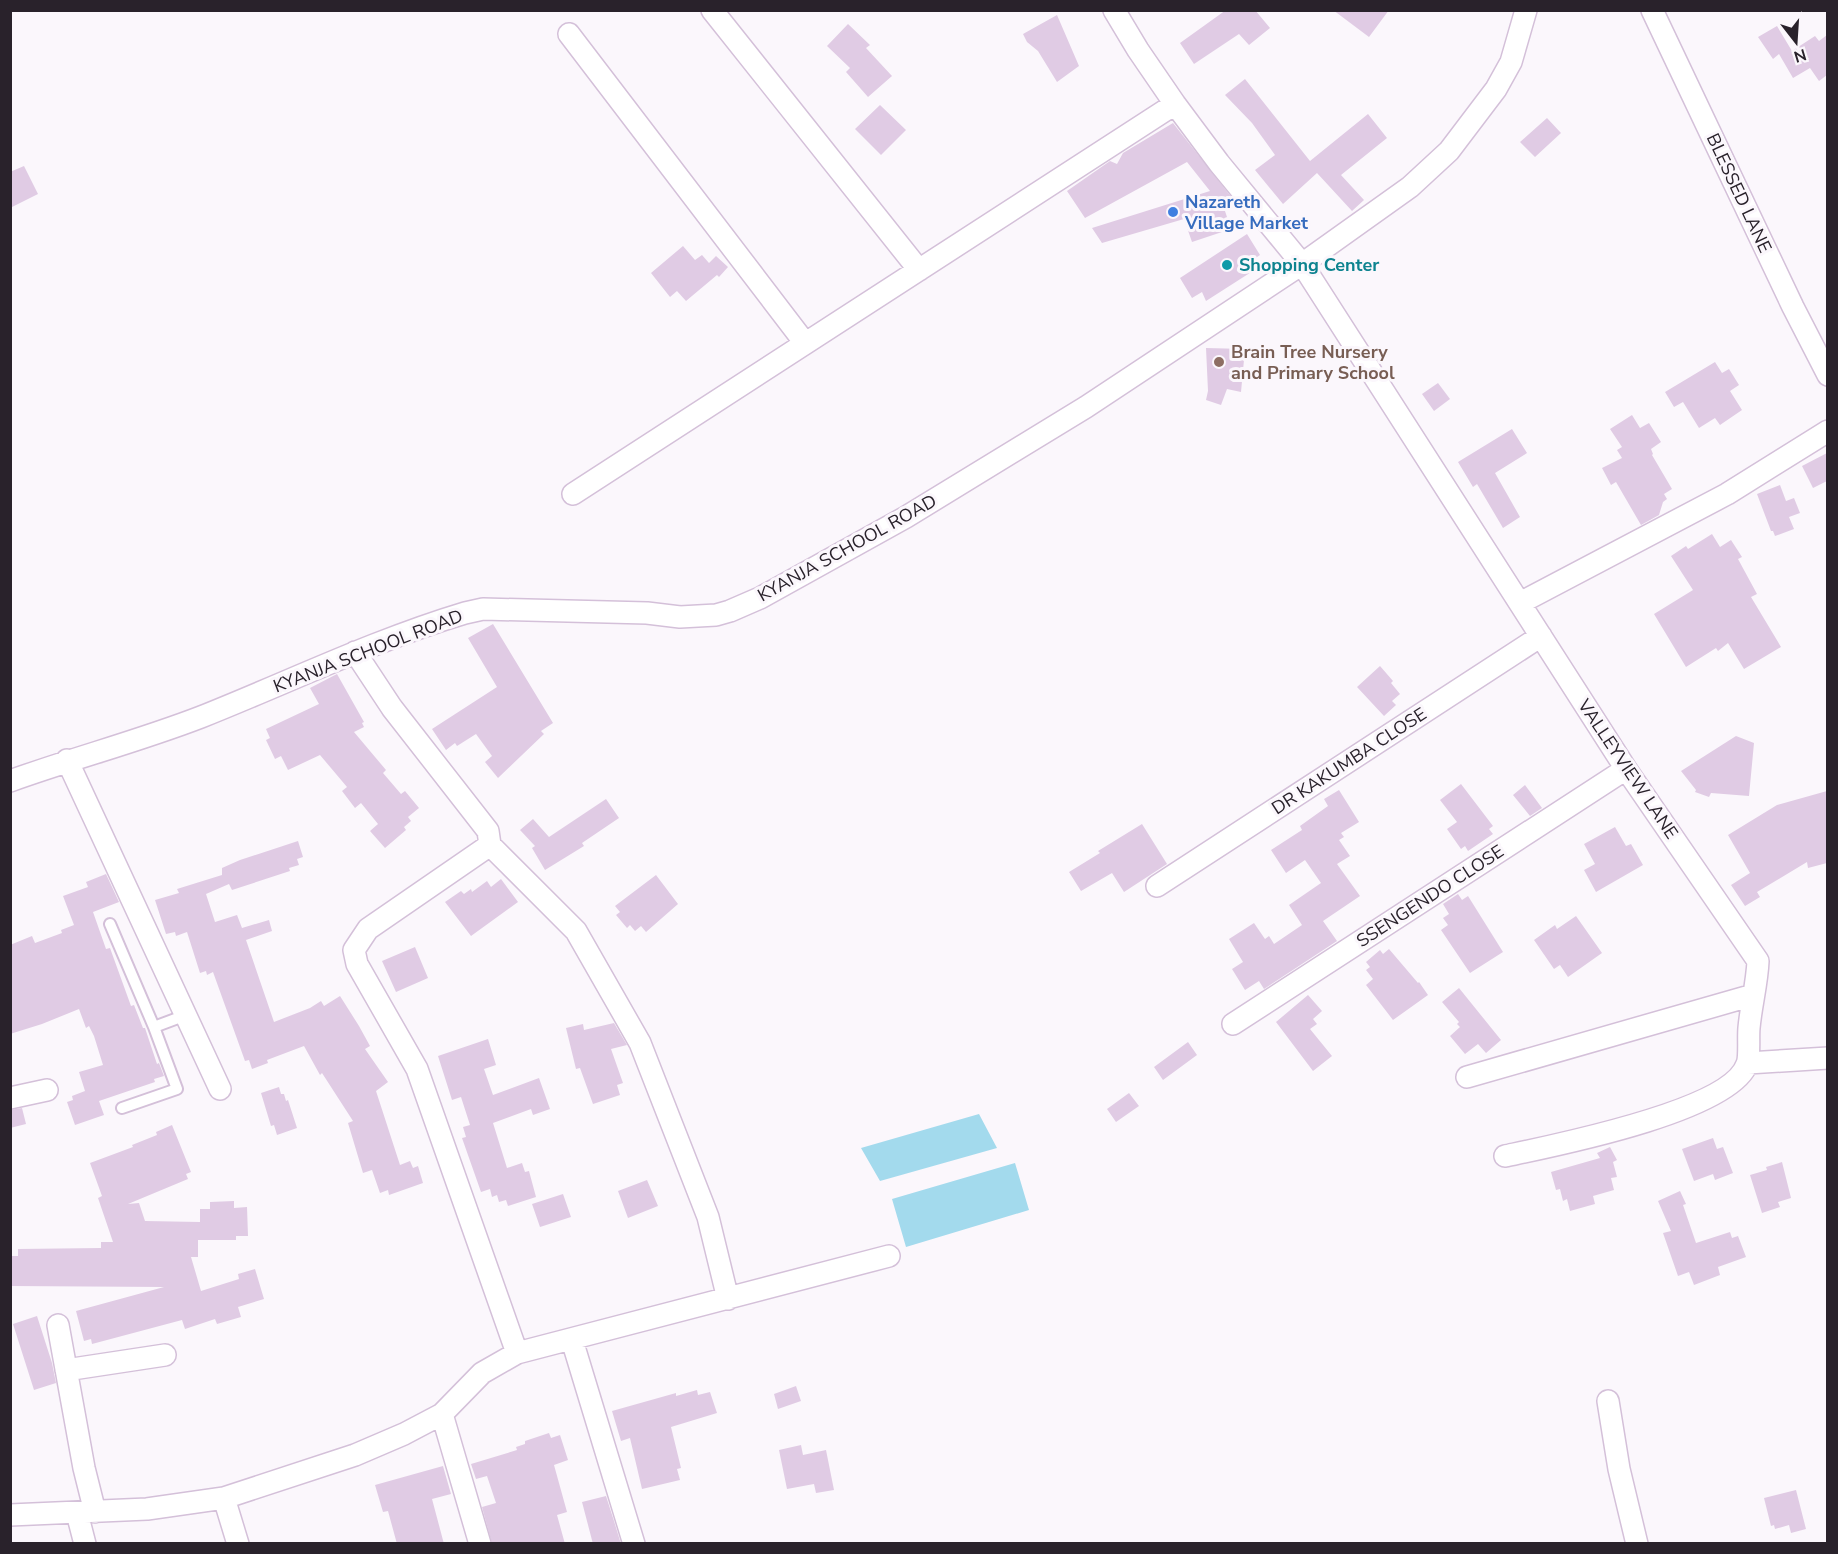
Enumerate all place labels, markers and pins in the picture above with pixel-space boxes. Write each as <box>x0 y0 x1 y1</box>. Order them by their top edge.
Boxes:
place label: Nazareth Village Market <box>1184 190 1308 235</box>
marker: Nazareth Village Market <box>1166 205 1180 219</box>
place label: Shopping Center <box>1239 253 1379 277</box>
marker: Shopping Center <box>1220 258 1234 272</box>
place label: Brain Tree Nursery and Primary School <box>1231 340 1395 385</box>
marker: Brain Tree Nursery and Primary School <box>1212 355 1226 369</box>

